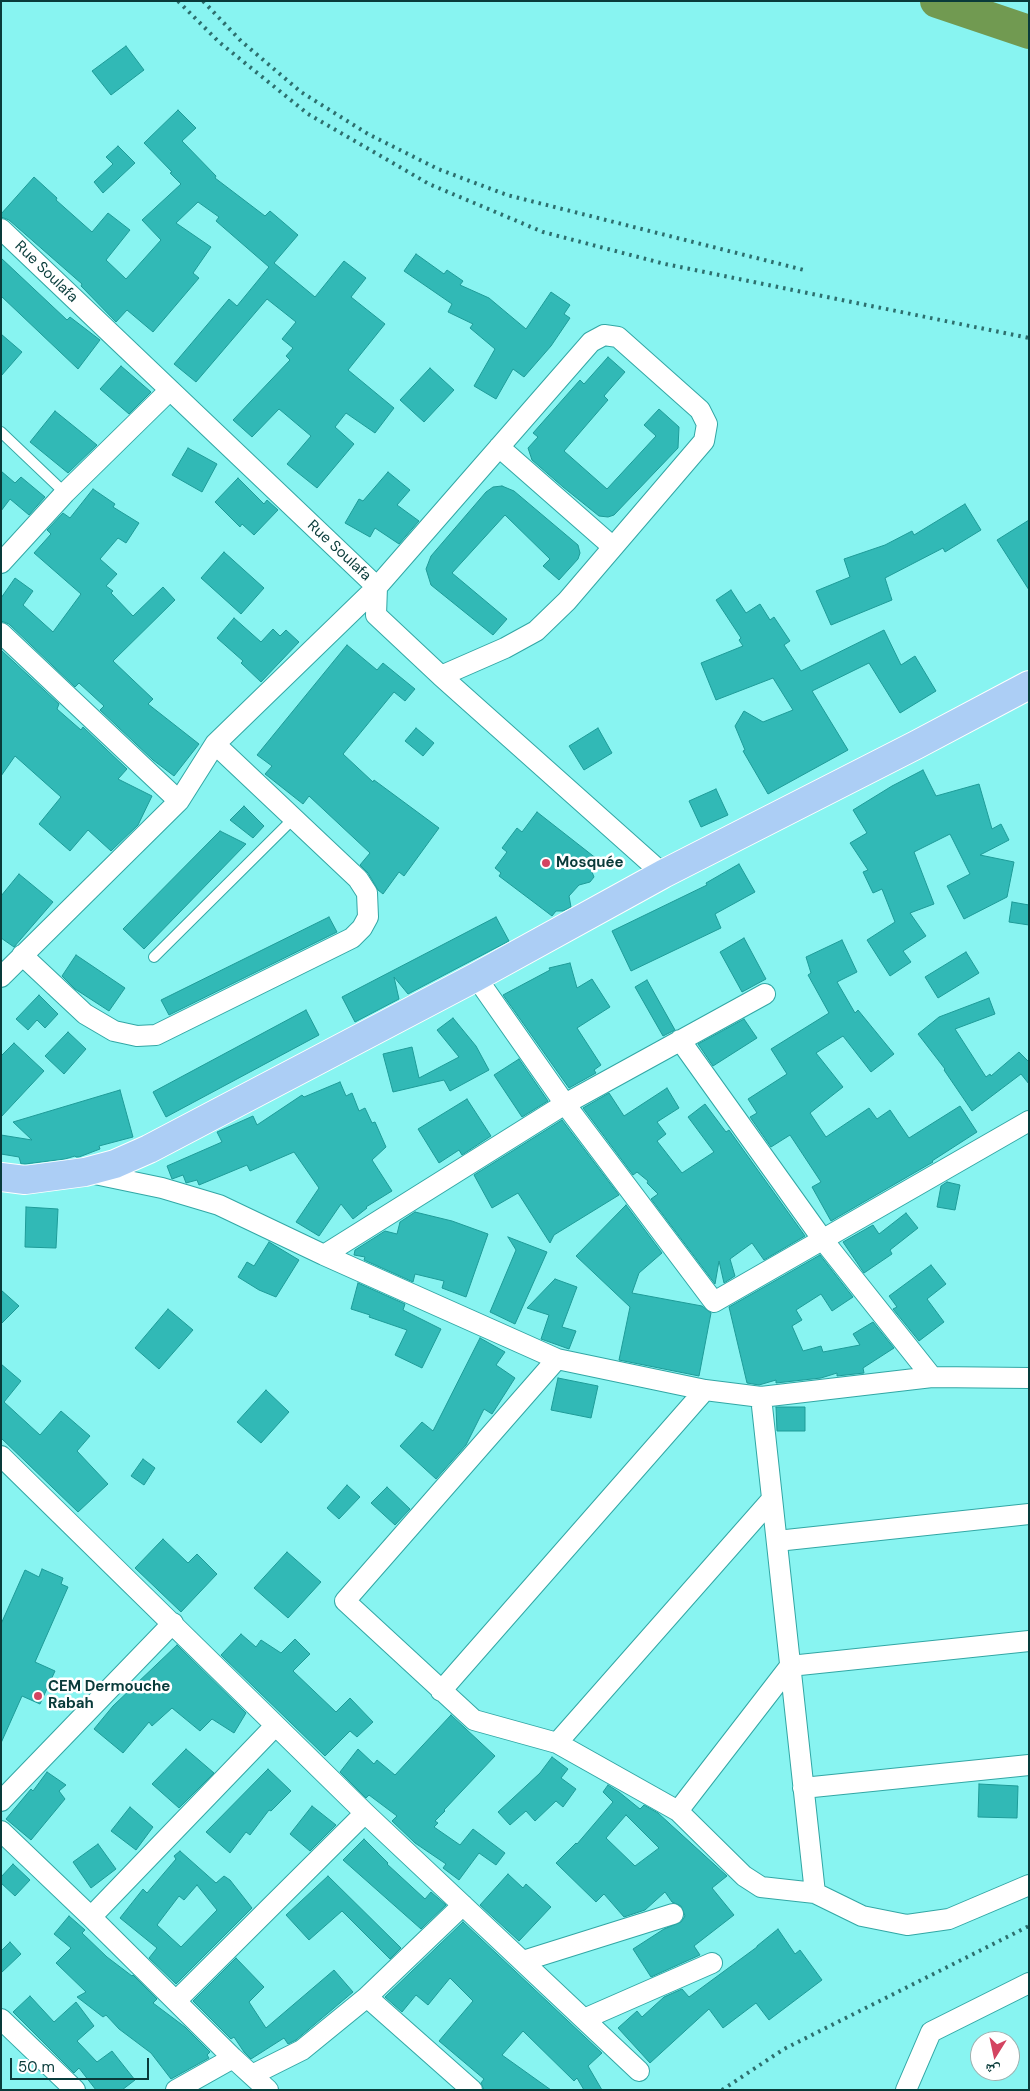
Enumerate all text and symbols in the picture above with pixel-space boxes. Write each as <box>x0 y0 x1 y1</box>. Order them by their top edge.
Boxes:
street label: Rue Soulafa <box>11 238 81 306</box>
street label: Rue Soulafa <box>303 517 375 585</box>
place label: Mosquée <box>556 854 624 872</box>
marker: Mosquée <box>540 857 552 869</box>
place label: CEM Dermouche Rabah <box>48 1678 170 1713</box>
marker: CEM Dermouche Rabah <box>32 1690 44 1702</box>
north arrow <box>970 2031 1020 2081</box>
scale bar <box>12 2048 151 2080</box>
text: 50 m <box>18 2057 55 2077</box>
text: ش <box>984 2060 1001 2080</box>

